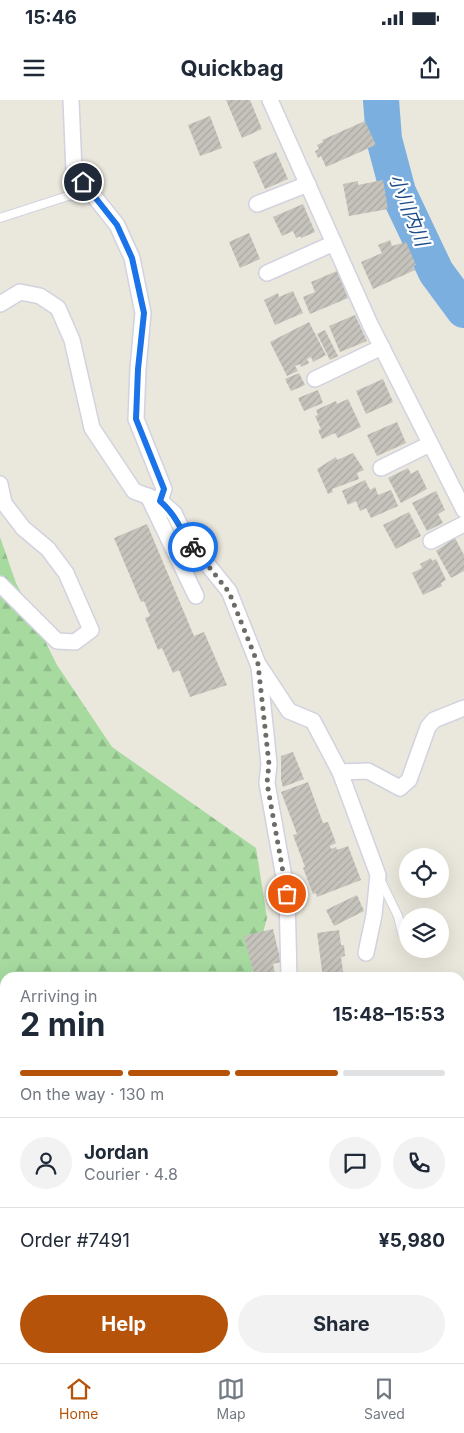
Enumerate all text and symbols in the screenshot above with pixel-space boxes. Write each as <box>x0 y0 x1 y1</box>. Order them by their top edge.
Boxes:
text: 15:46 <box>25 6 77 29</box>
icon: menu <box>20 54 48 82</box>
icon: share <box>416 54 444 82</box>
text: Quickbag <box>180 55 284 81</box>
pin <box>62 161 104 203</box>
icon: home <box>69 168 97 196</box>
water label: 小川内川 <box>384 170 435 251</box>
courier <box>168 522 218 572</box>
icon: bike <box>179 533 207 561</box>
map controls <box>399 848 449 958</box>
button: locate <box>399 848 449 898</box>
pin <box>266 873 308 915</box>
icon: bag <box>273 880 301 908</box>
button: layers <box>399 908 449 958</box>
text: Arriving in <box>20 986 97 1006</box>
text: 15:48–15:53 <box>333 1003 445 1026</box>
text: 2 min <box>20 1005 106 1044</box>
text: On the way · 130 m <box>20 1084 164 1104</box>
button: person <box>20 1137 72 1189</box>
button: chat <box>329 1137 381 1189</box>
button: phone <box>393 1137 445 1189</box>
text: Jordan <box>84 1141 149 1164</box>
text: Courier · 4.8 <box>84 1164 178 1184</box>
text: Order #7491 <box>20 1229 130 1252</box>
text: ¥5,980 <box>379 1229 445 1252</box>
button: Help <box>20 1295 228 1353</box>
button: Share <box>238 1295 445 1353</box>
tab: Home <box>59 1375 98 1422</box>
tab: Map <box>217 1375 246 1422</box>
tab: Saved <box>364 1375 405 1422</box>

